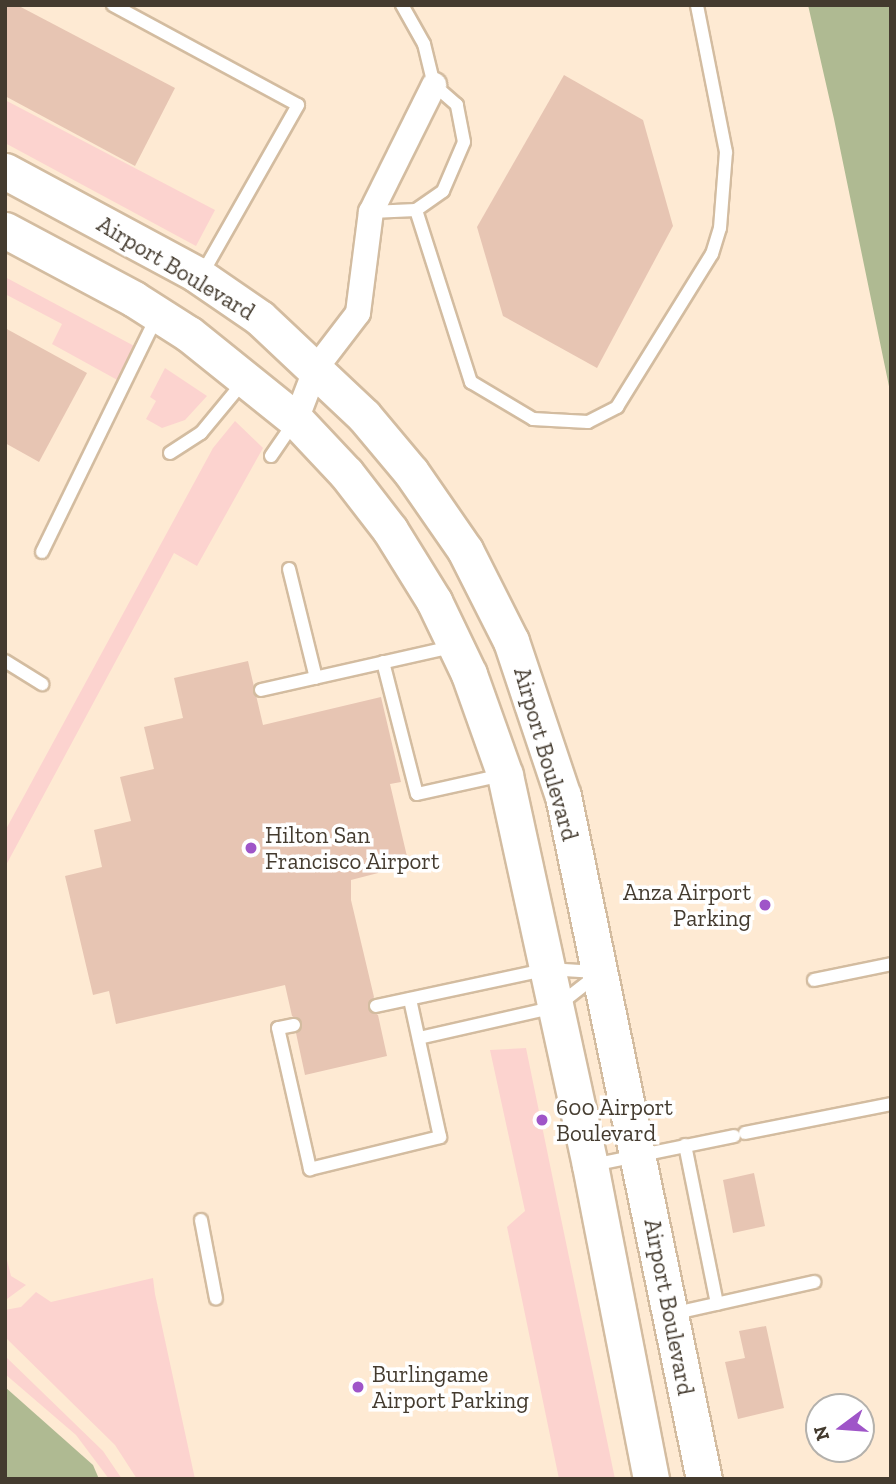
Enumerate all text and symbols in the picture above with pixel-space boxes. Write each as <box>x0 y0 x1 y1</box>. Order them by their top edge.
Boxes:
street label: Airport Boulevard <box>92 210 260 326</box>
street label: Airport Boulevard <box>508 664 584 844</box>
place label: Hilton San Francisco Airport <box>265 821 440 875</box>
marker: Hilton San Francisco Airport <box>243 840 259 856</box>
place label: Anza Airport Parking <box>622 878 751 932</box>
marker: Anza Airport Parking <box>757 897 773 913</box>
place label: 600 Airport Boulevard <box>556 1093 674 1147</box>
marker: 600 Airport Boulevard <box>534 1112 550 1128</box>
street label: Airport Boulevard <box>638 1216 700 1398</box>
place label: Burlingame Airport Parking <box>372 1360 529 1414</box>
marker: Burlingame Airport Parking <box>350 1379 366 1395</box>
north arrow <box>805 1393 875 1463</box>
text: N <box>808 1423 834 1443</box>

